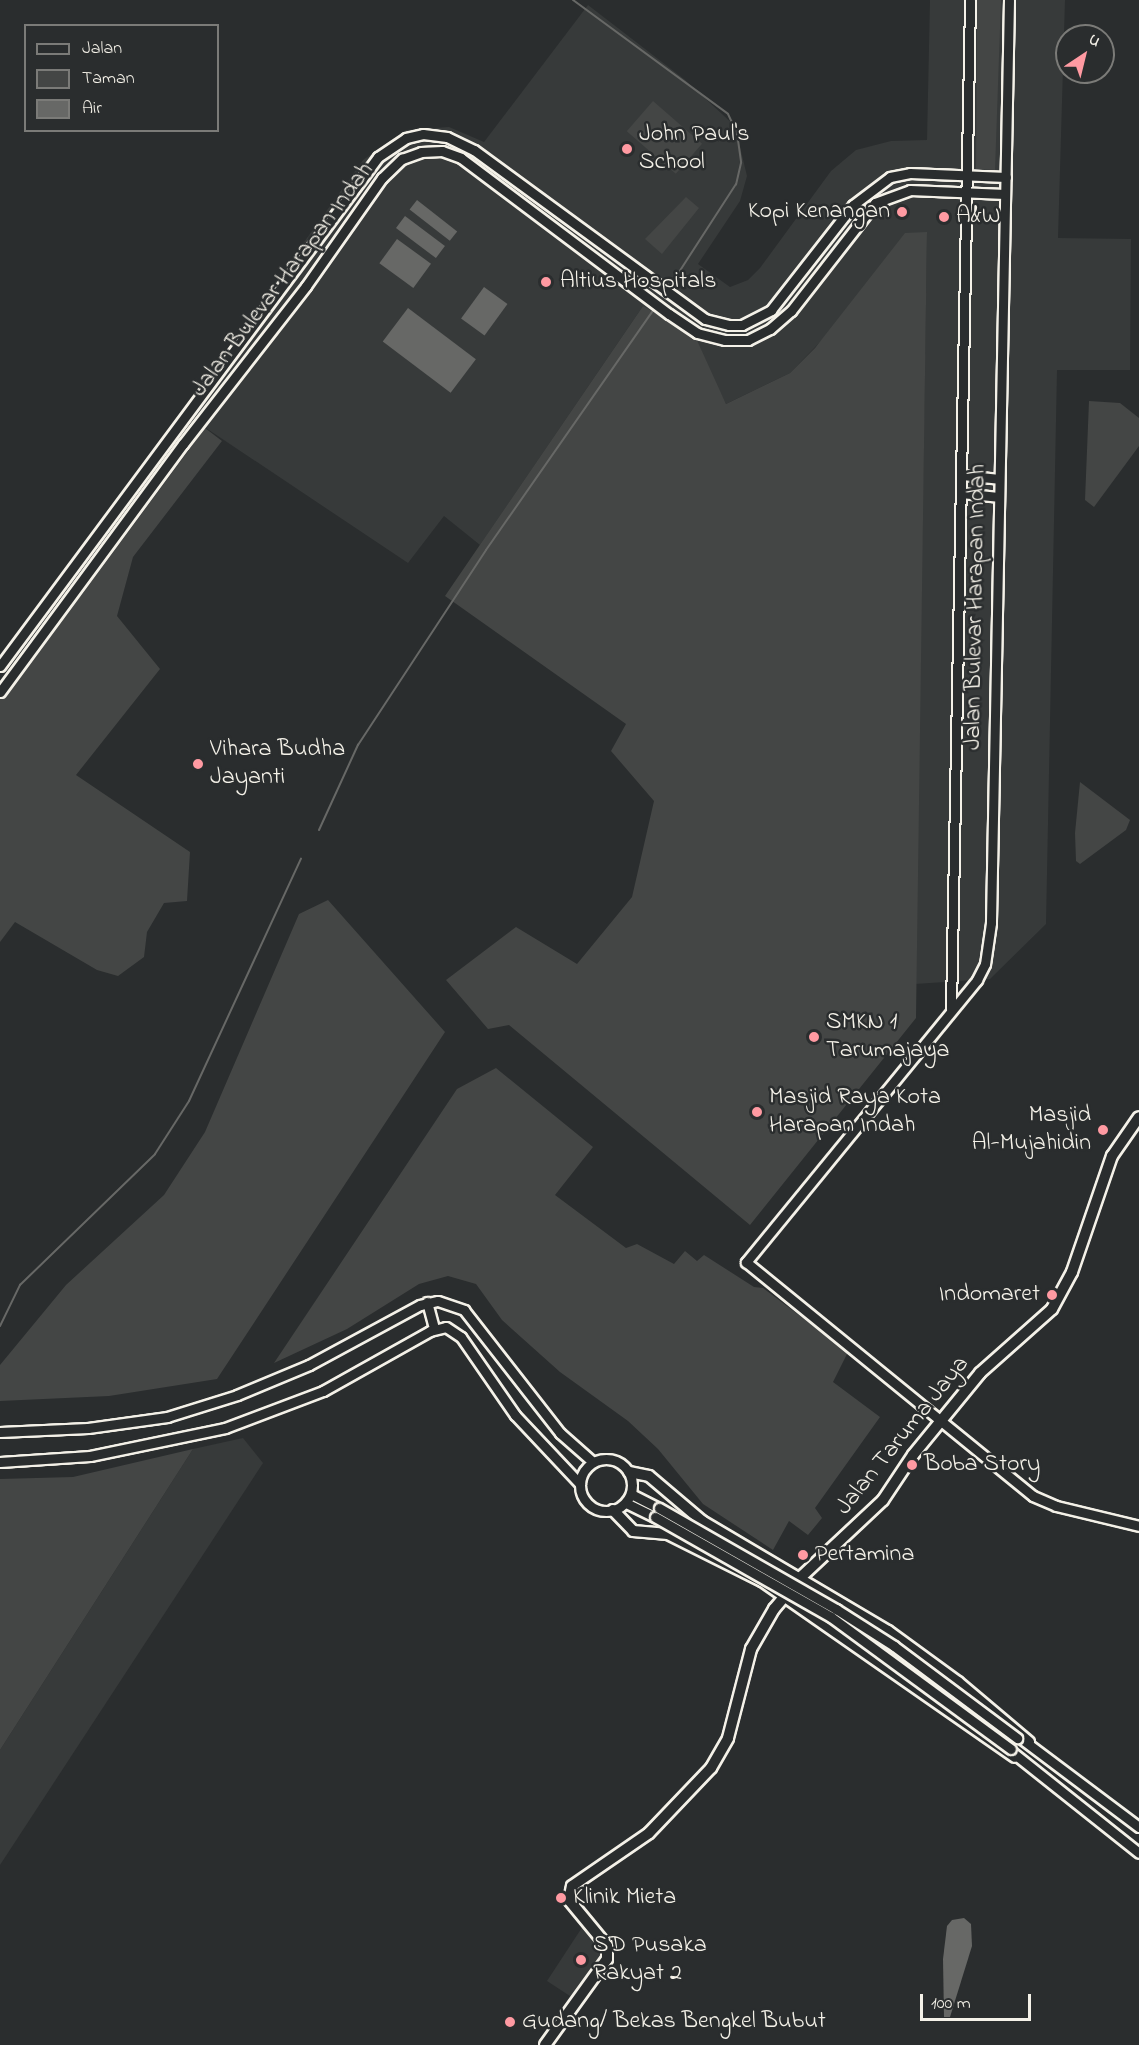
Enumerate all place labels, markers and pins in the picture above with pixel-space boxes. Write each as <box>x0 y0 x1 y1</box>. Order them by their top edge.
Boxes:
place label: John Paul's School <box>639 121 750 177</box>
marker: John Paul's School <box>620 142 634 156</box>
place label: Kopi Kenangan <box>748 198 890 226</box>
place label: A&W <box>956 203 1000 231</box>
marker: Kopi Kenangan <box>895 205 909 219</box>
marker: A&W <box>937 210 951 224</box>
place label: Altius Hospitals <box>560 268 716 296</box>
marker: Altius Hospitals <box>537 273 555 291</box>
place label: Vihara Budha Jayanti <box>210 736 345 792</box>
marker: Vihara Budha Jayanti <box>191 757 205 771</box>
place label: SMKN 1 Tarumajaya <box>826 1009 949 1065</box>
marker: SMKN 1 Tarumajaya <box>807 1030 821 1044</box>
place label: Masjid Raya Kota Harapan Indah <box>769 1084 941 1140</box>
place label: Masjid Al-Mujahidin <box>972 1102 1091 1158</box>
marker: Masjid Raya Kota Harapan Indah <box>750 1105 764 1119</box>
marker: Masjid Al-Mujahidin <box>1096 1123 1110 1137</box>
place label: Indomaret <box>939 1281 1040 1309</box>
marker: Indomaret <box>1045 1288 1059 1302</box>
place label: Boba Story <box>924 1451 1040 1479</box>
marker: Boba Story <box>905 1458 919 1472</box>
place label: Pertamina <box>815 1541 914 1569</box>
marker: Pertamina <box>796 1548 810 1562</box>
place label: Klinik Mieta <box>573 1884 676 1912</box>
marker: Klinik Mieta <box>554 1891 568 1905</box>
place label: SD Pusaka Rakyat 2 <box>593 1932 707 1988</box>
marker: SD Pusaka Rakyat 2 <box>574 1953 588 1967</box>
place label: Gudang/ Bekas Bengkel Bubut <box>522 2008 826 2036</box>
marker: Gudang/ Bekas Bengkel Bubut <box>503 2015 517 2029</box>

